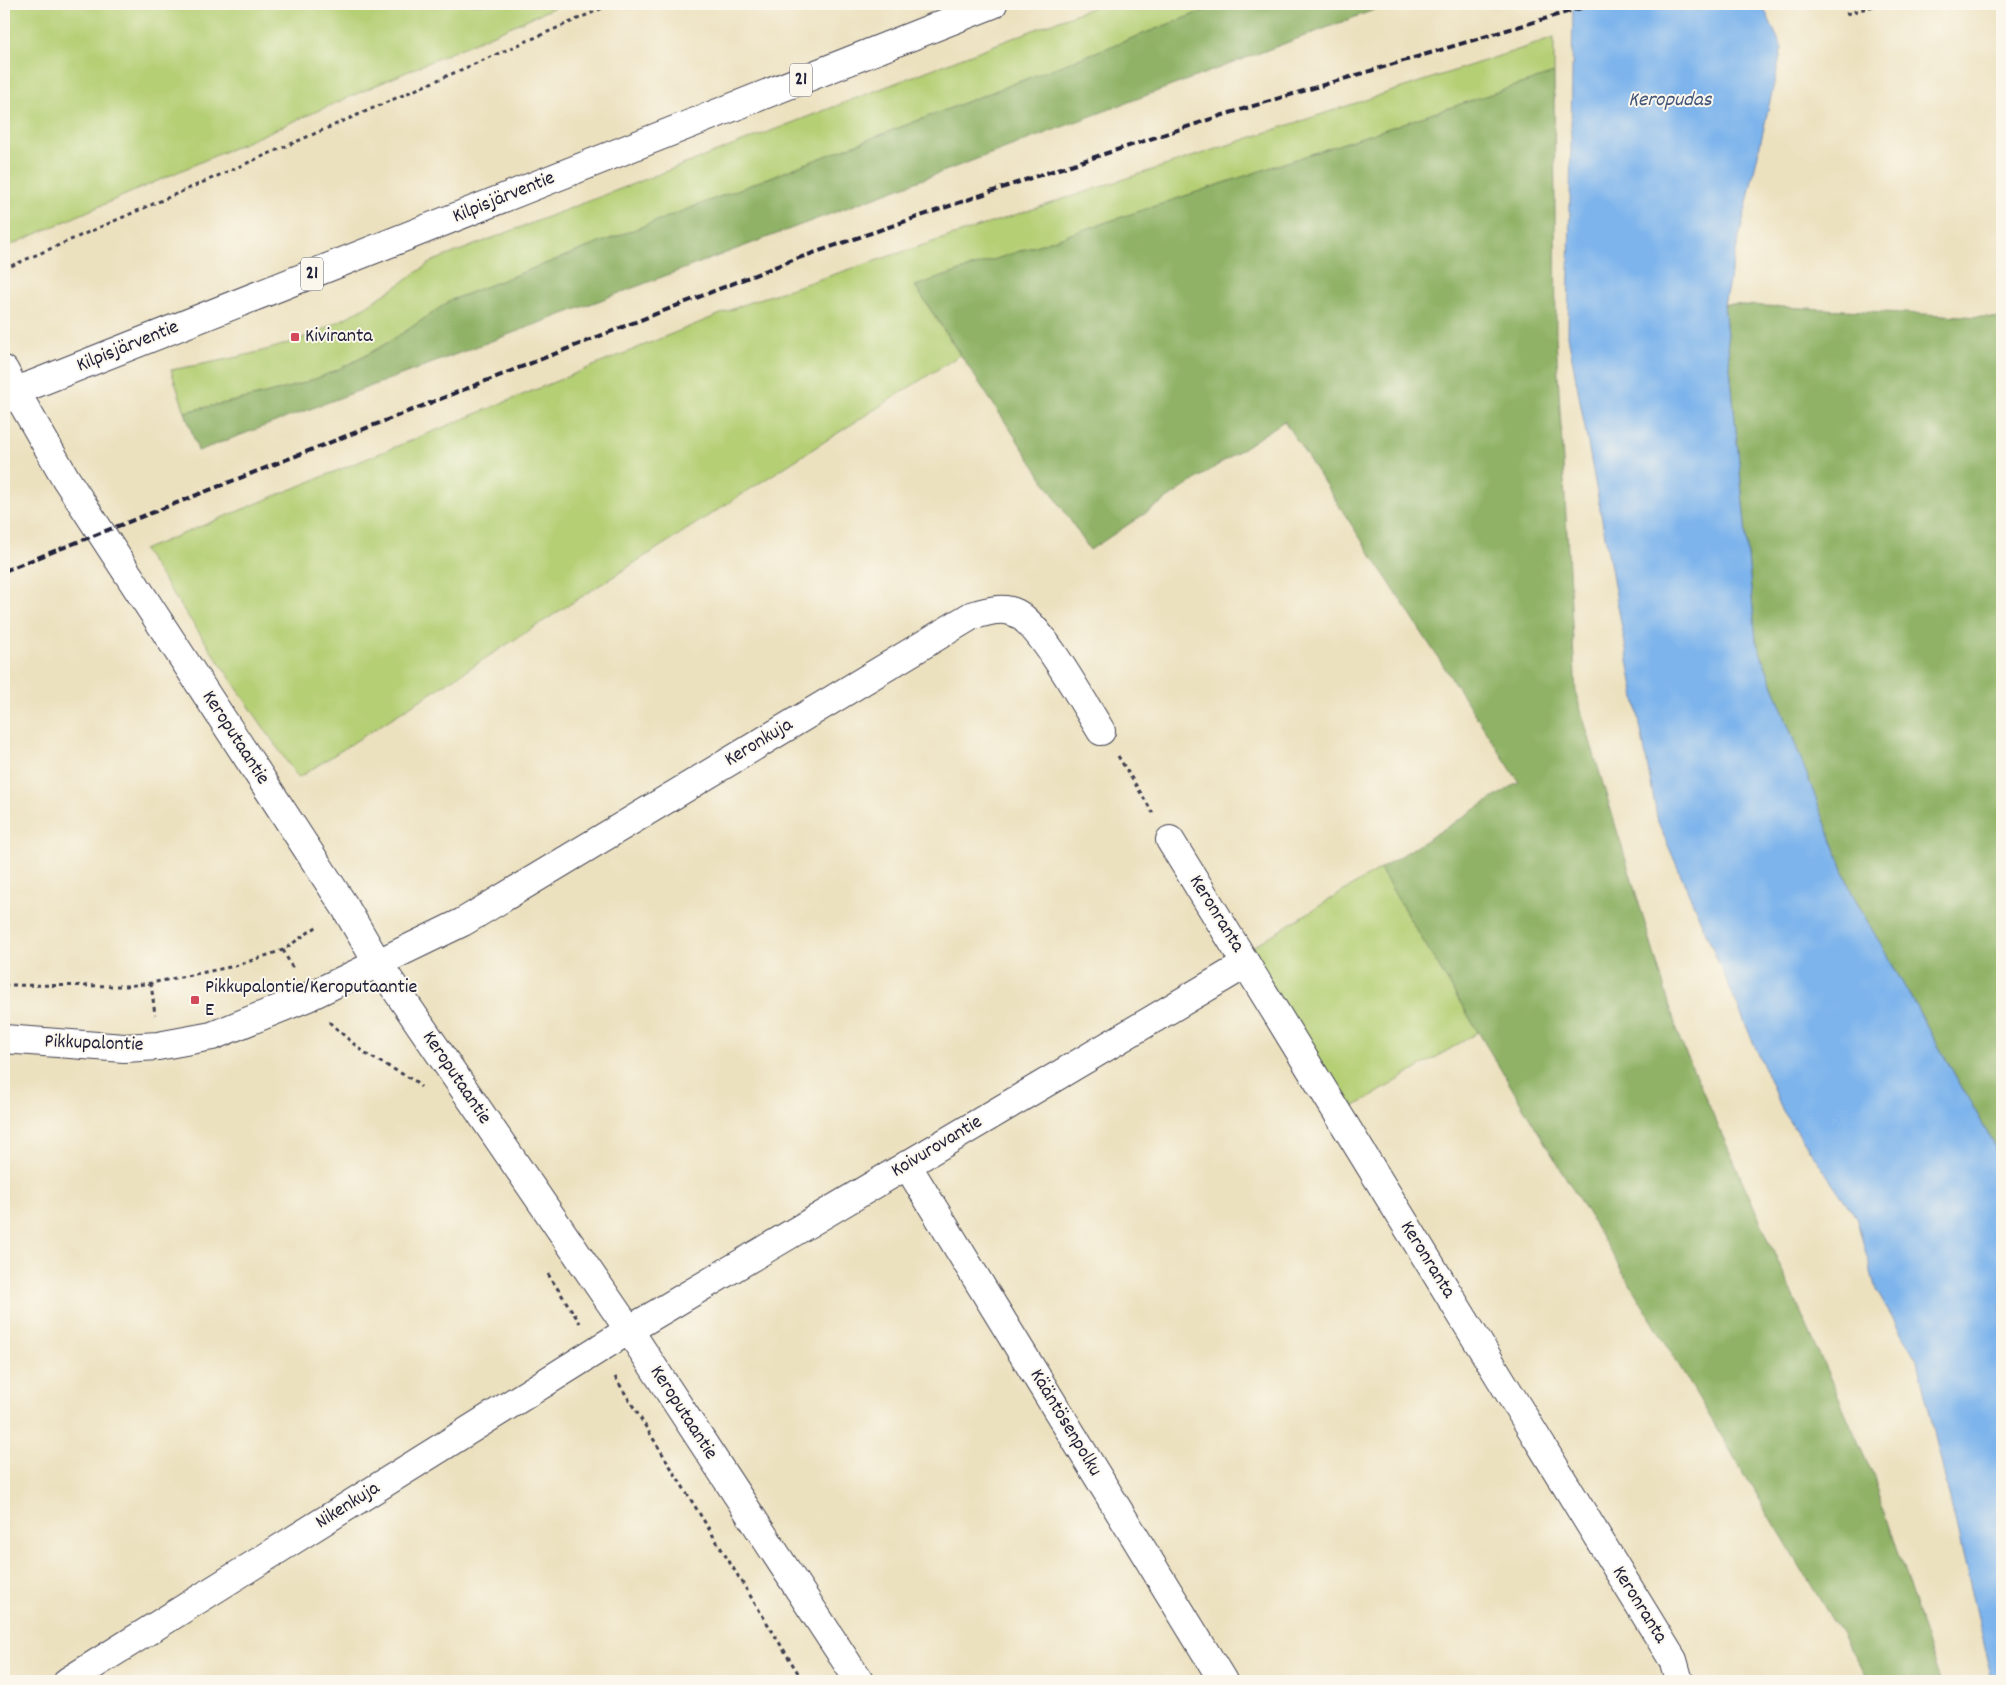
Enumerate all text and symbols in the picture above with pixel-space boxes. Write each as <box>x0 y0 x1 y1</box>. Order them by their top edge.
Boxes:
road number: 21 <box>790 64 812 96</box>
water label: Keropudas <box>1628 86 1713 116</box>
street label: Kilpisjärventie <box>449 165 559 231</box>
road number: 21 <box>301 258 323 290</box>
street label: Kilpisjärventie <box>73 314 183 380</box>
place label: Kiviranta <box>305 323 373 351</box>
marker: Kiviranta <box>289 331 301 343</box>
street label: Keroputaantie <box>194 685 276 791</box>
street label: Keronkuja <box>720 711 799 774</box>
street label: Keronranta <box>1181 870 1251 959</box>
place label: Pikkupalontie/Keroputaantie E <box>205 974 417 1025</box>
marker: Pikkupalontie/Keroputaantie E <box>189 994 201 1006</box>
street label: Keroputaantie <box>414 1026 498 1131</box>
street label: Pikkupalontie <box>44 1028 144 1060</box>
street label: Koivurovantie <box>886 1109 988 1185</box>
street label: Keronranta <box>1392 1216 1462 1305</box>
street label: Keroputaantie <box>642 1360 724 1466</box>
street label: Kääntösenpolku <box>1022 1364 1108 1482</box>
street label: Nikenkuja <box>310 1475 386 1537</box>
street label: Keronranta <box>1604 1561 1674 1650</box>

